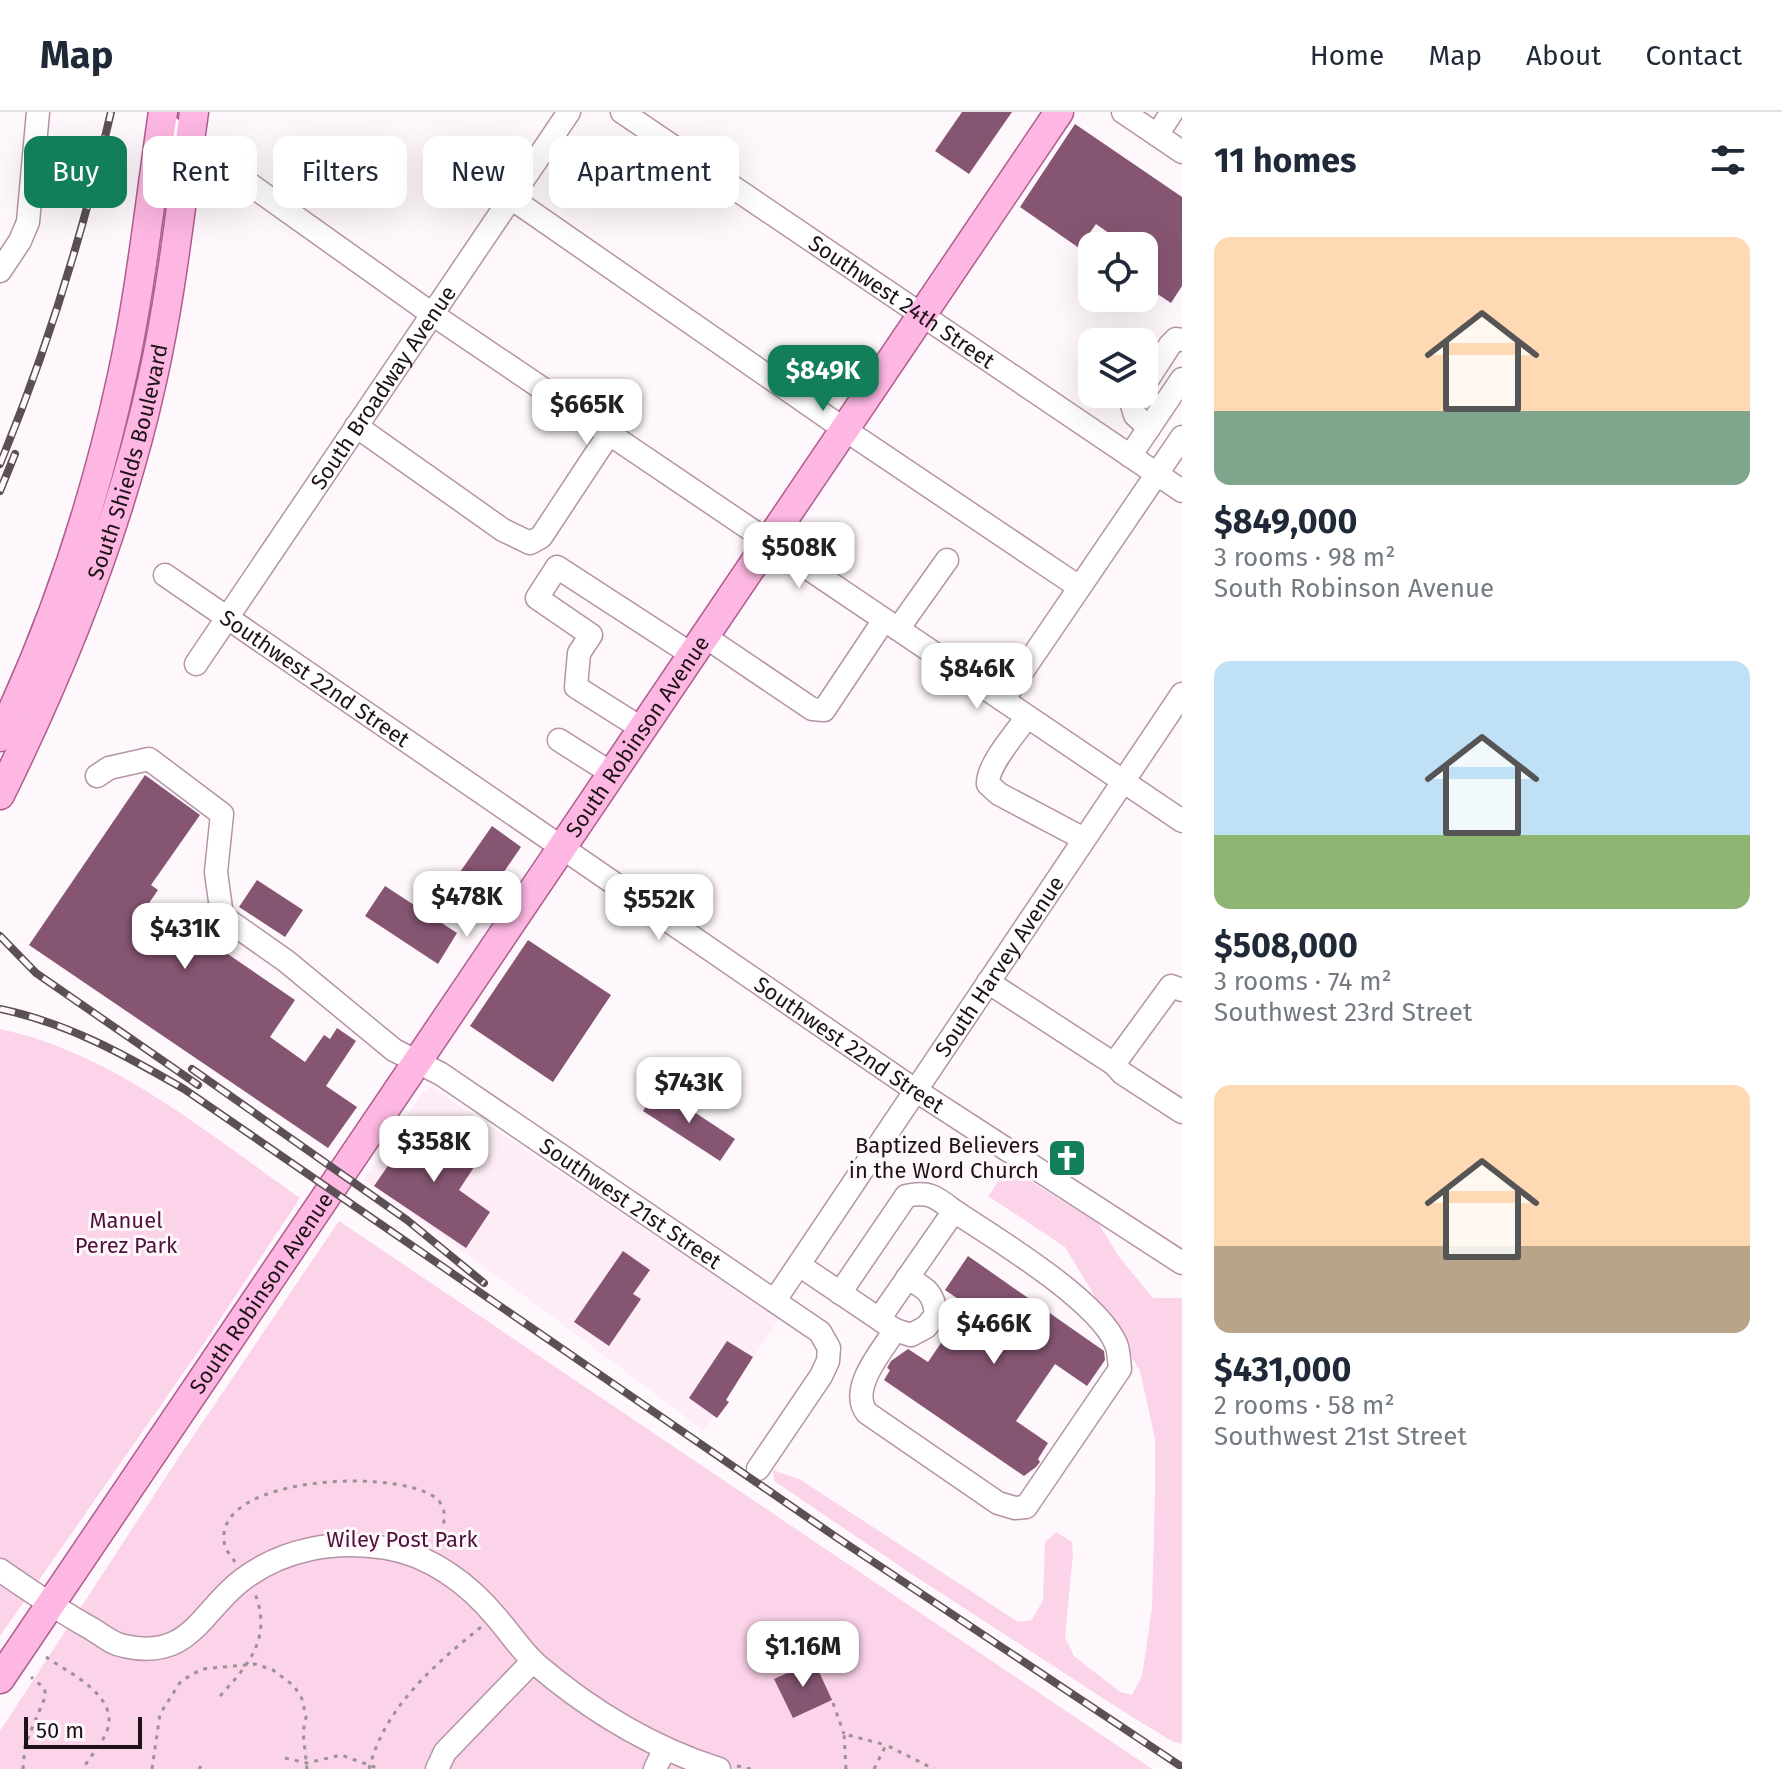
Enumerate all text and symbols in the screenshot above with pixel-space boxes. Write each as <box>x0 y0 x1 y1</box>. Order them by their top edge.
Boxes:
text: Map <box>40 32 113 78</box>
text: Home <box>1310 39 1384 72</box>
text: Map <box>1428 39 1482 72</box>
text: About <box>1526 39 1601 72</box>
text: Contact <box>1645 39 1742 72</box>
chip: Buy <box>24 136 127 208</box>
chip: Rent <box>143 136 257 208</box>
chip: Filters <box>273 136 407 208</box>
chip: New <box>423 136 533 208</box>
chip: Apartment <box>549 136 739 208</box>
icon: filters <box>1706 138 1750 182</box>
text: 11 homes <box>1214 140 1356 181</box>
street label: Southwest 24th Street <box>803 229 1000 374</box>
map controls <box>1078 232 1158 408</box>
button: locate <box>1078 232 1158 312</box>
street label: South Broadway Avenue <box>305 280 462 495</box>
icon: home <box>1410 289 1554 433</box>
button: layers <box>1078 328 1158 408</box>
street label: South Shields Boulevard <box>82 341 174 583</box>
pin: $849K <box>767 345 879 413</box>
text: $849K <box>786 355 860 386</box>
pin: $665K <box>531 379 643 447</box>
text: $665K <box>550 389 624 420</box>
text: $849,000 <box>1214 501 1357 542</box>
pin: $508K <box>743 522 855 590</box>
text: $508K <box>762 532 836 563</box>
text: 3 rooms · 98 m² <box>1214 542 1395 573</box>
text: South Robinson Avenue <box>1214 573 1494 604</box>
street label: Southwest 22nd Street <box>215 604 415 753</box>
street label: South Robinson Avenue <box>560 631 715 842</box>
pin: $846K <box>921 643 1033 711</box>
text: $846K <box>939 653 1015 684</box>
icon: home <box>1410 713 1554 857</box>
pin: $478K <box>411 871 523 939</box>
street label: South Harvey Avenue <box>929 871 1070 1062</box>
pin: $552K <box>603 874 715 942</box>
text: $478K <box>431 881 503 912</box>
text: $552K <box>623 884 695 915</box>
pin: $431K <box>129 903 241 971</box>
text: $431K <box>150 913 220 944</box>
text: $508,000 <box>1214 925 1358 966</box>
text: 3 rooms · 74 m² <box>1214 966 1392 997</box>
street label: Southwest 22nd Street <box>749 971 949 1119</box>
text: Southwest 23rd Street <box>1214 997 1472 1028</box>
pin: $743K <box>633 1057 745 1125</box>
text: $743K <box>654 1067 724 1098</box>
pin: $358K <box>378 1116 490 1184</box>
text: $358K <box>397 1126 471 1157</box>
street label: Southwest 21st Street <box>534 1132 727 1275</box>
place label: Baptized Believers in the Word Church <box>849 1132 1039 1184</box>
church icon: Baptized Believers in the Word Church <box>1046 1137 1088 1179</box>
icon: home <box>1410 1137 1554 1281</box>
street label: South Robinson Avenue <box>184 1187 339 1399</box>
park label: Manuel Perez Park <box>75 1207 178 1259</box>
pin: $466K <box>938 1298 1050 1366</box>
text: $466K <box>957 1308 1031 1339</box>
text: $431,000 <box>1214 1349 1351 1390</box>
text: 2 rooms · 58 m² <box>1214 1390 1395 1421</box>
text: Southwest 21st Street <box>1214 1421 1467 1452</box>
park label: Wiley Post Park <box>326 1526 479 1553</box>
pin: $1.16M <box>738 1621 868 1689</box>
text: $1.16M <box>765 1631 841 1662</box>
scale bar <box>24 1713 142 1749</box>
text: 50 m <box>36 1717 84 1744</box>

